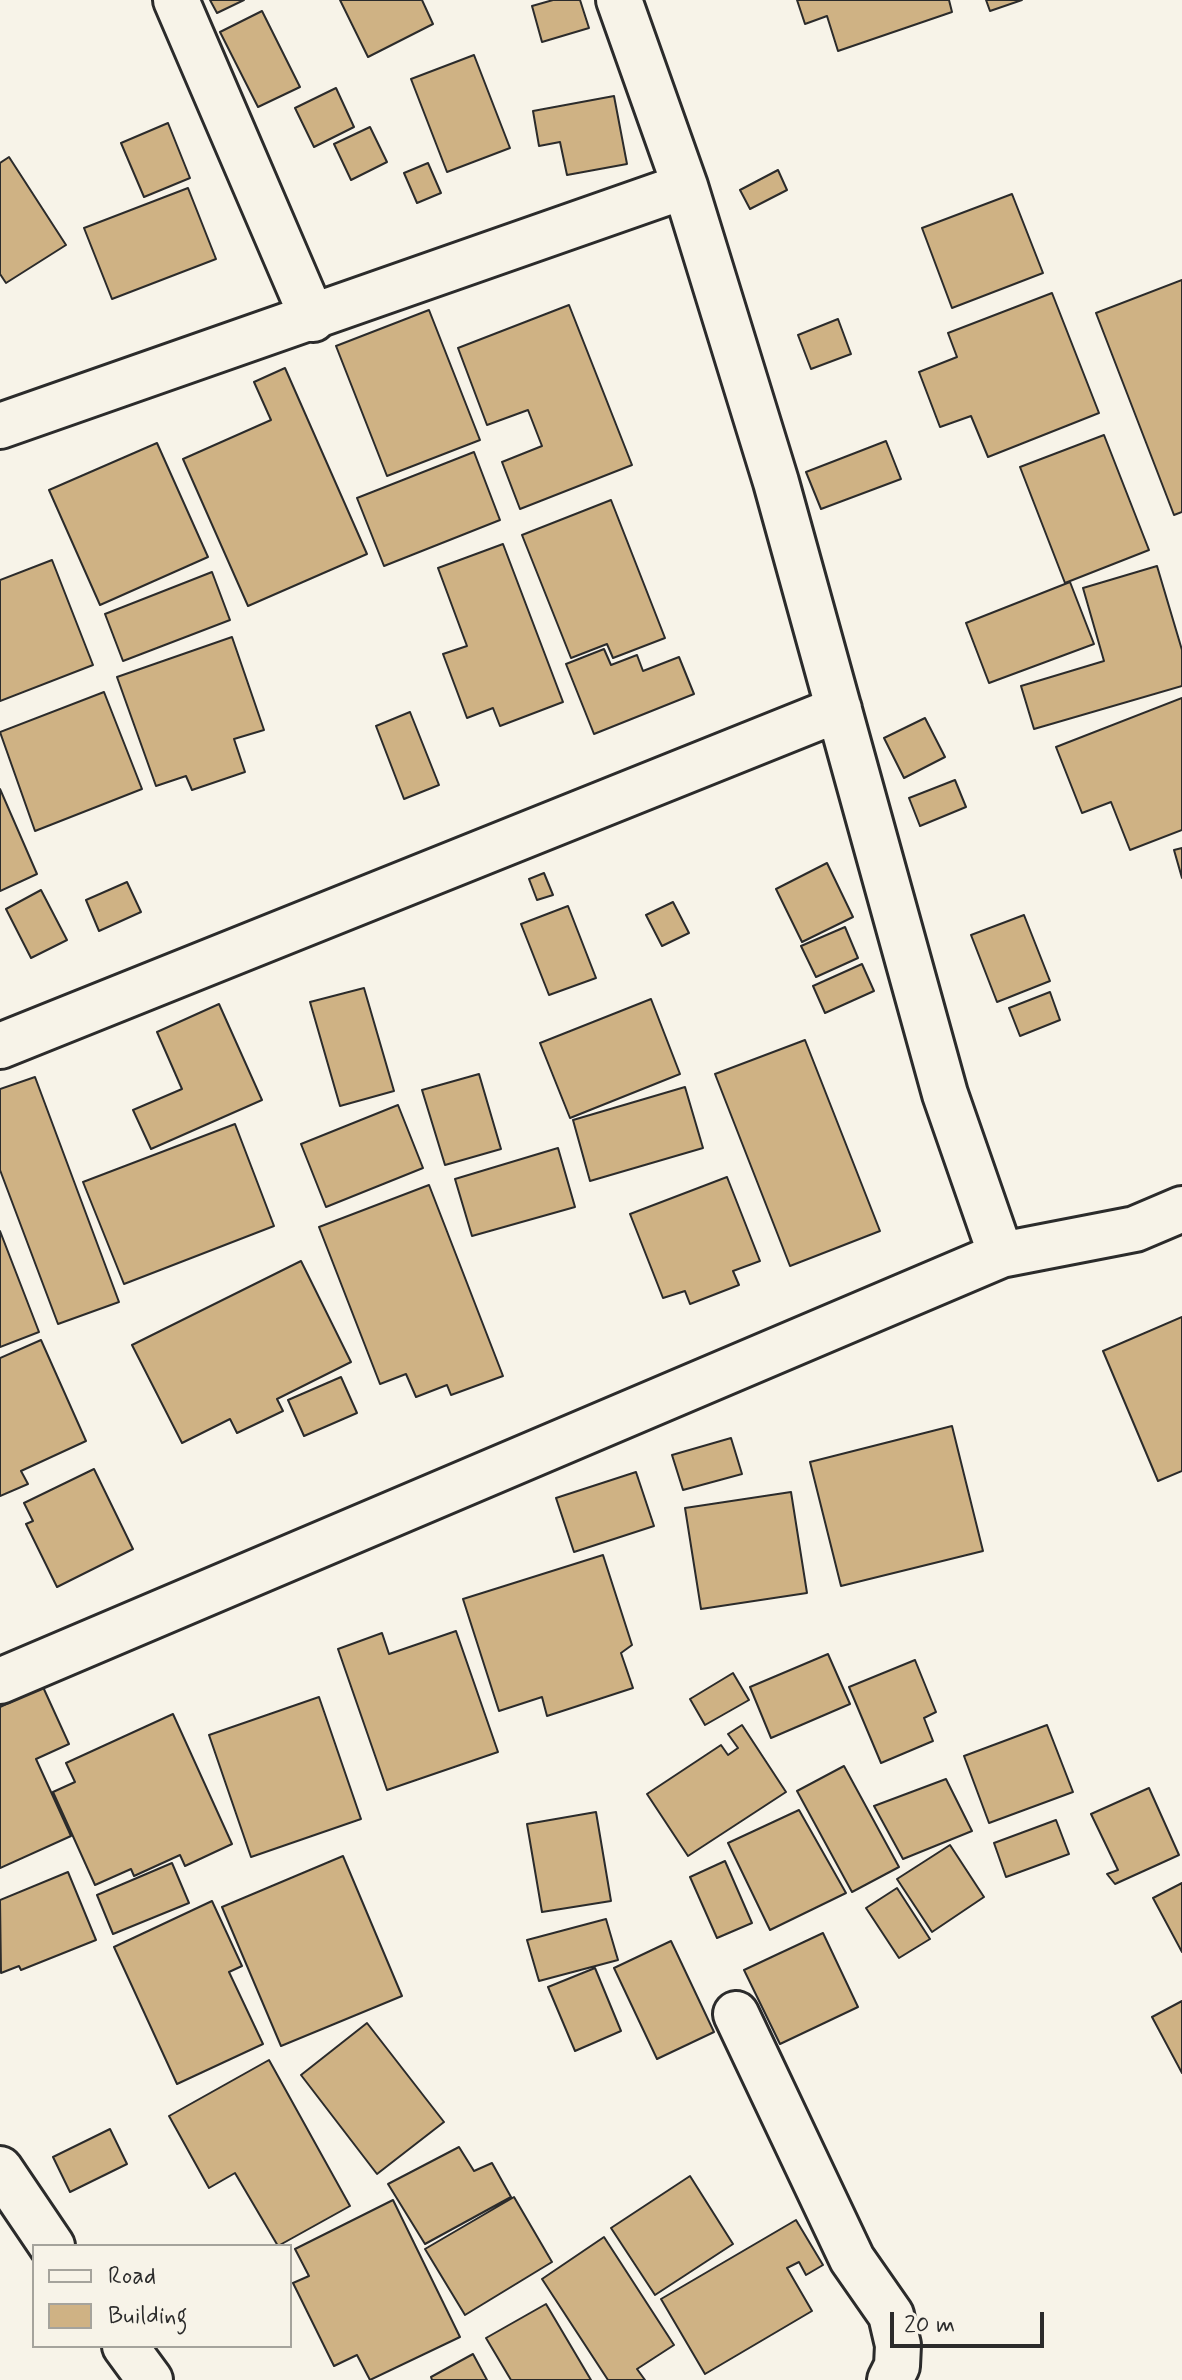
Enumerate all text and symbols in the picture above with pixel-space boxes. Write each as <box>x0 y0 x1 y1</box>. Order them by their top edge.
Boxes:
legend <box>32 2244 292 2348</box>
text: Road <box>108 2261 156 2292</box>
scale bar <box>894 2296 1048 2346</box>
text: Building <box>108 2301 188 2332</box>
text: 20 m <box>904 2310 955 2341</box>

